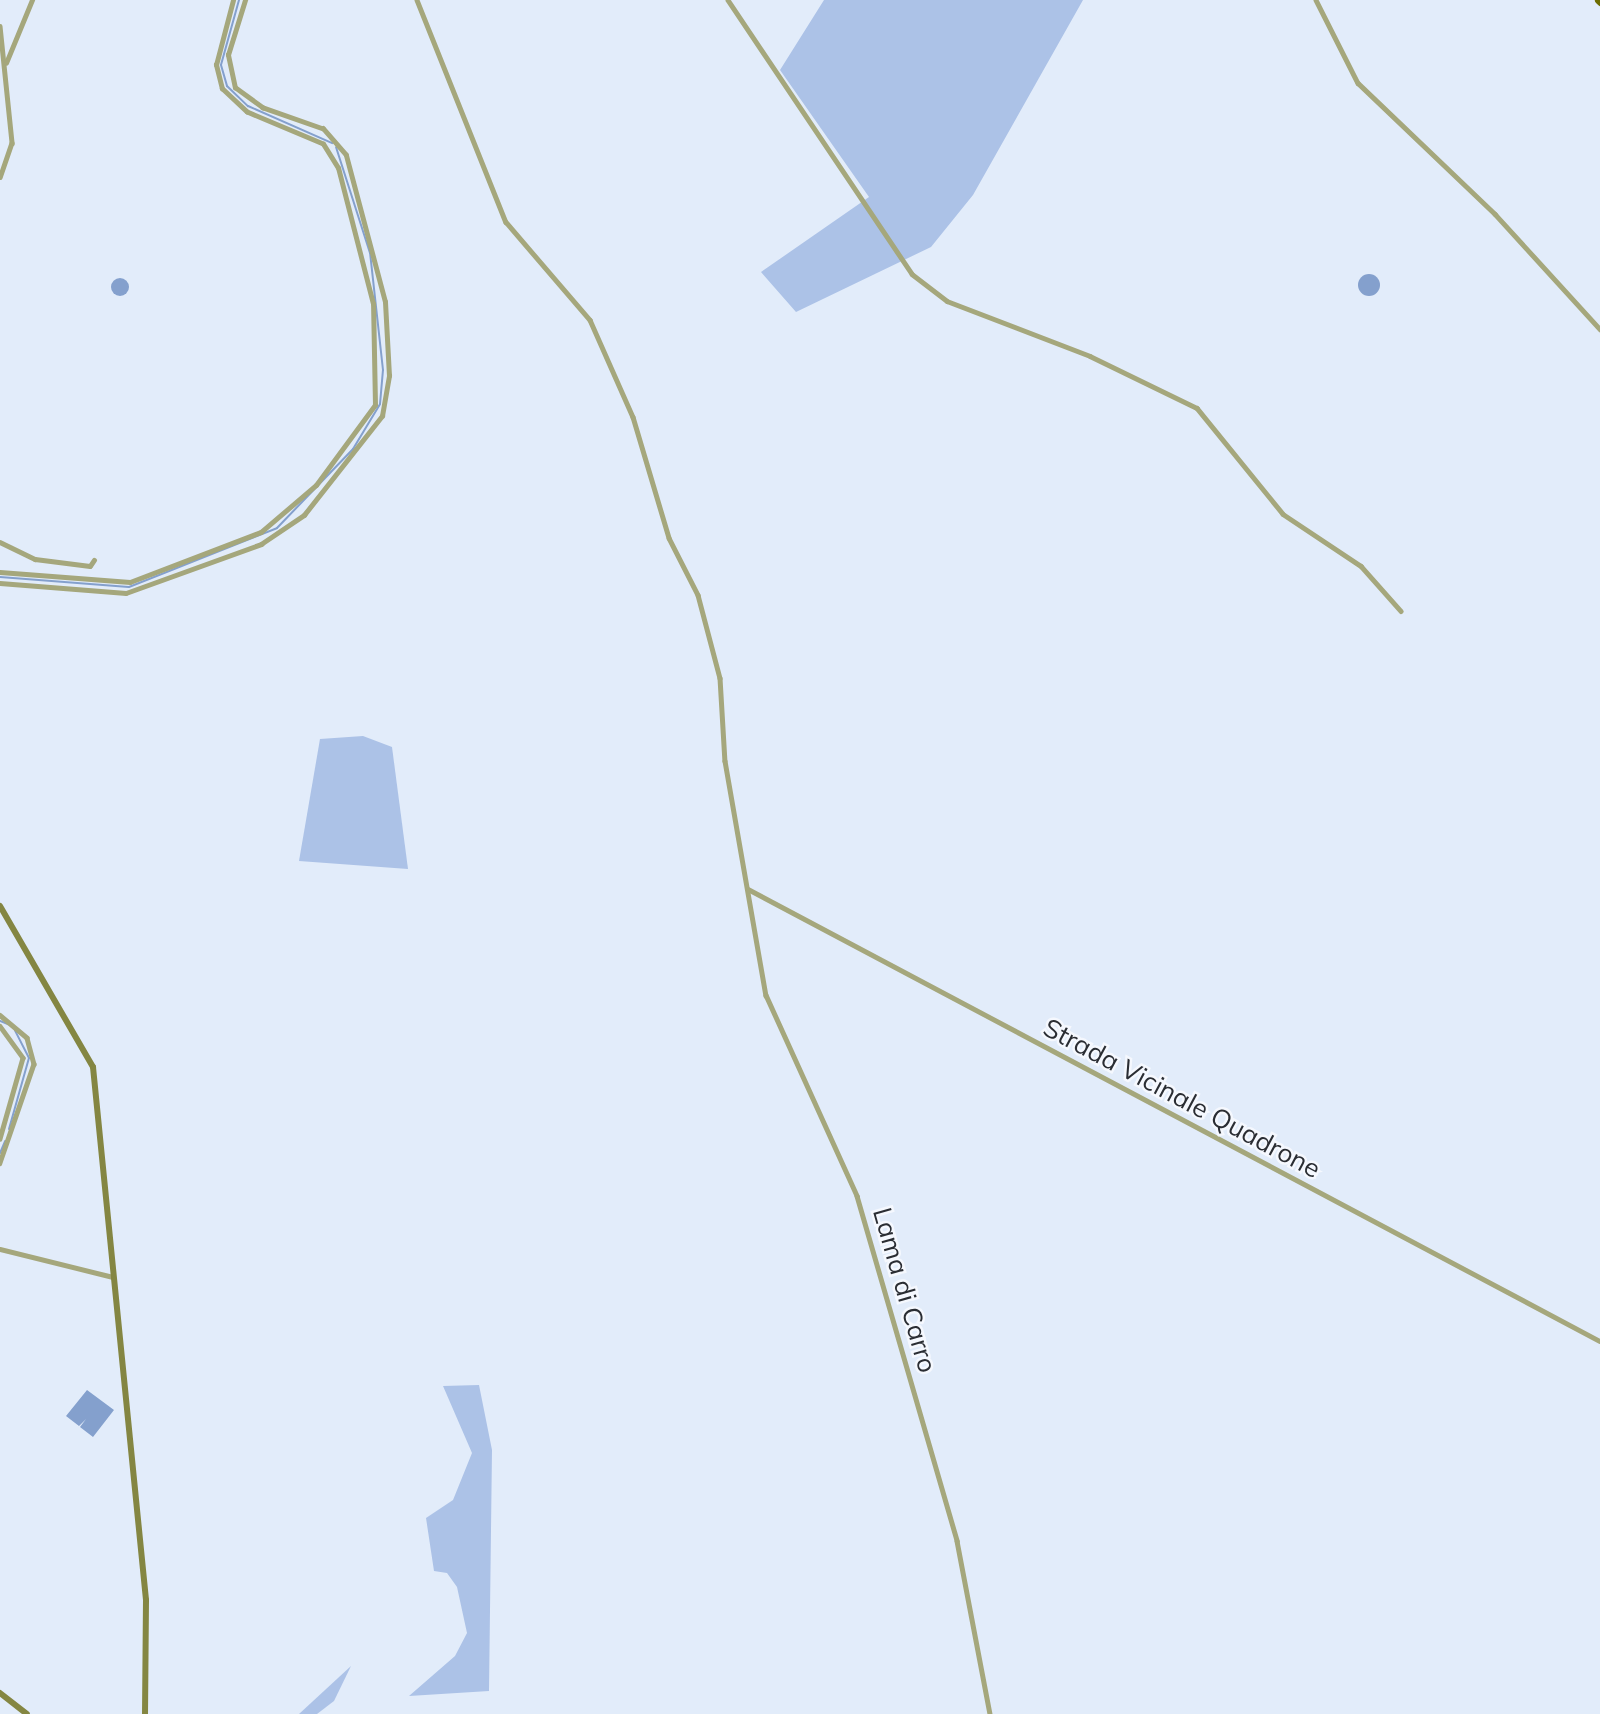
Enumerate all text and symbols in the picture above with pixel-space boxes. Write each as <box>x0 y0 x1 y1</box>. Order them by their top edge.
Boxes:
street label: Strada Vicinale Quadrone <box>1038 1012 1326 1184</box>
street label: Lama di Carro <box>867 1204 943 1376</box>

